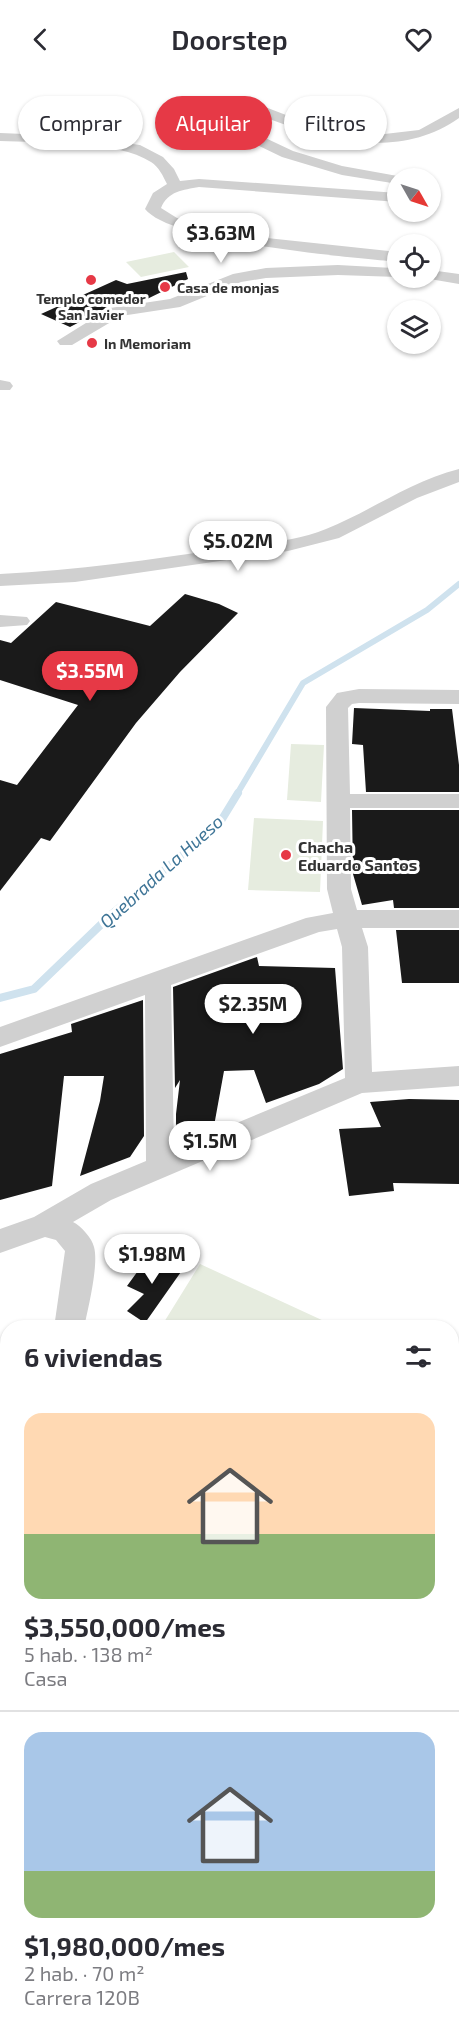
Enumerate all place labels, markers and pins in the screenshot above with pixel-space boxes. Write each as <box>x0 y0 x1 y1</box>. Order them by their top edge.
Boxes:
pin: $3.63M <box>172 213 270 264</box>
marker: Templo comedor San Javier <box>84 273 98 287</box>
place label: Casa de monjas <box>177 279 279 296</box>
marker: Casa de monjas <box>158 280 172 294</box>
place label: Templo comedor San Javier <box>36 290 146 323</box>
place label: In Memoriam <box>104 335 191 352</box>
marker: In Memoriam <box>85 336 99 350</box>
pin: $5.02M <box>189 521 287 572</box>
pin: $3.55M <box>41 651 139 702</box>
place label: Chacha Eduardo Santos <box>298 837 417 874</box>
marker: Chacha Eduardo Santos <box>279 848 293 862</box>
pin: $2.35M <box>204 984 302 1035</box>
pin: $1.5M <box>168 1121 252 1172</box>
pin: $1.98M <box>103 1234 201 1285</box>

